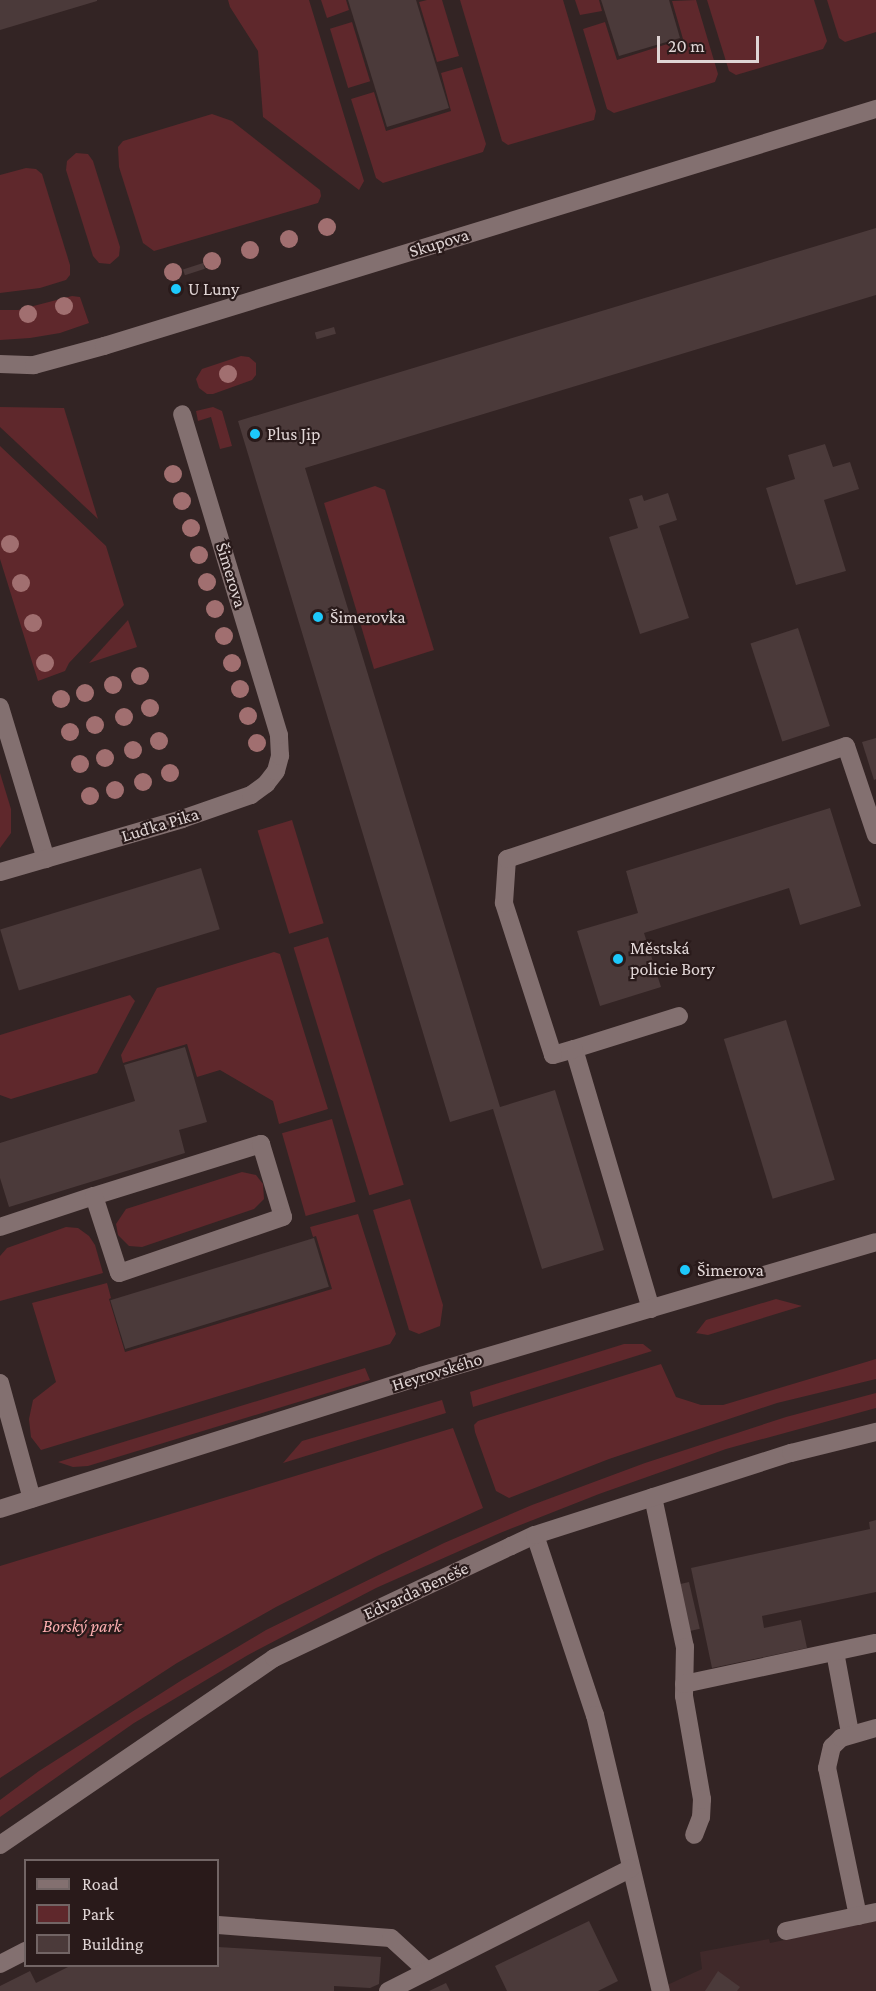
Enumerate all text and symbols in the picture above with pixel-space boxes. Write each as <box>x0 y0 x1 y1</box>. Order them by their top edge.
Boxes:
scale bar <box>660 24 762 62</box>
text: 20 m <box>668 36 705 56</box>
street label: Skupova <box>407 224 471 262</box>
place label: U Luny <box>188 278 239 300</box>
marker: U Luny <box>169 282 183 296</box>
place label: Plus Jip <box>267 423 320 445</box>
marker: Plus Jip <box>248 427 262 441</box>
street label: Šimerova <box>211 540 251 610</box>
place label: Šimerovka <box>330 606 406 628</box>
marker: Šimerovka <box>311 610 325 624</box>
street label: Luďka Pika <box>119 803 201 847</box>
place label: Městská policie Bory <box>630 938 715 980</box>
marker: Městská policie Bory <box>611 952 625 966</box>
place label: Šimerova <box>697 1259 764 1281</box>
marker: Šimerova <box>678 1263 692 1277</box>
street label: Heyrovského <box>389 1348 485 1396</box>
street label: Edvarda Beneše <box>360 1557 472 1625</box>
park label: Borský park <box>42 1615 122 1637</box>
legend <box>24 1859 219 1967</box>
text: Road <box>82 1874 119 1894</box>
text: Park <box>82 1904 114 1924</box>
text: Building <box>82 1934 143 1954</box>

